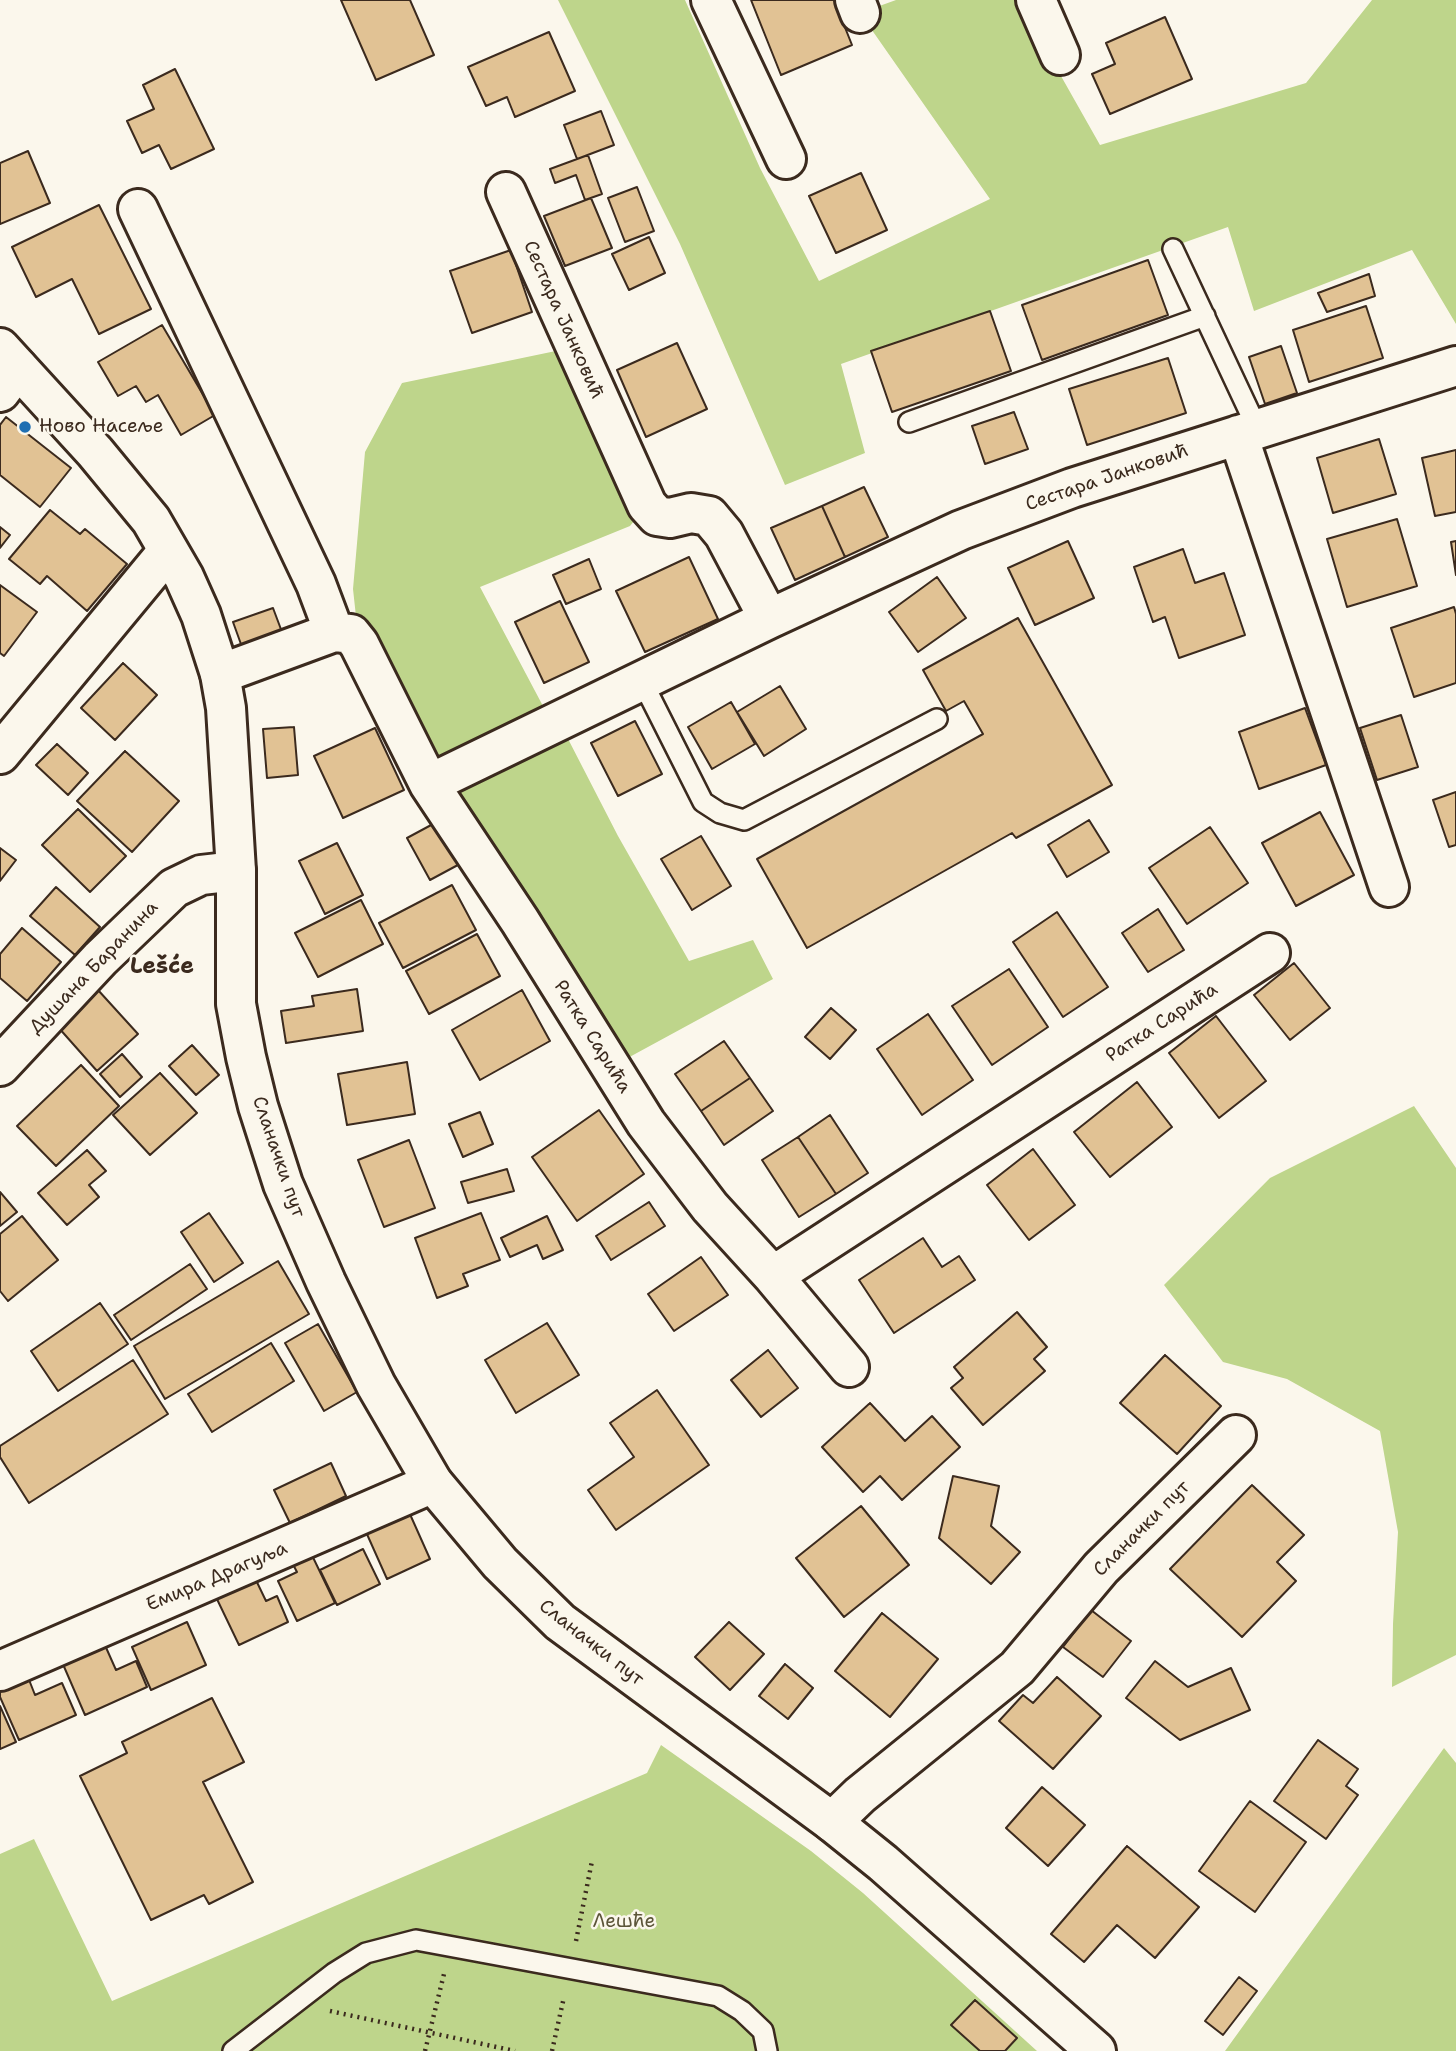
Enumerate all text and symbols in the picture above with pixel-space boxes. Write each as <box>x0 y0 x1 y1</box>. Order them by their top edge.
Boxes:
street label: Сестара Јанковић <box>518 237 608 403</box>
place label: Ново Насеље <box>39 416 164 438</box>
marker: Ново Насеље <box>17 419 33 435</box>
street label: Сестара Јанковић <box>1023 439 1191 517</box>
street label: Душана Баранина <box>25 897 163 1039</box>
district label: Lešće <box>130 953 194 981</box>
street label: Ратка Сарића <box>548 976 636 1098</box>
street label: Ратка Сарића <box>1102 978 1222 1068</box>
street label: Сланачки пут <box>247 1094 309 1220</box>
street label: Сланачки пут <box>1089 1476 1195 1582</box>
street label: Емира Драгуља <box>143 1537 291 1617</box>
street label: Сланачки пут <box>534 1595 648 1691</box>
park label: Лешће <box>593 1911 655 1933</box>

